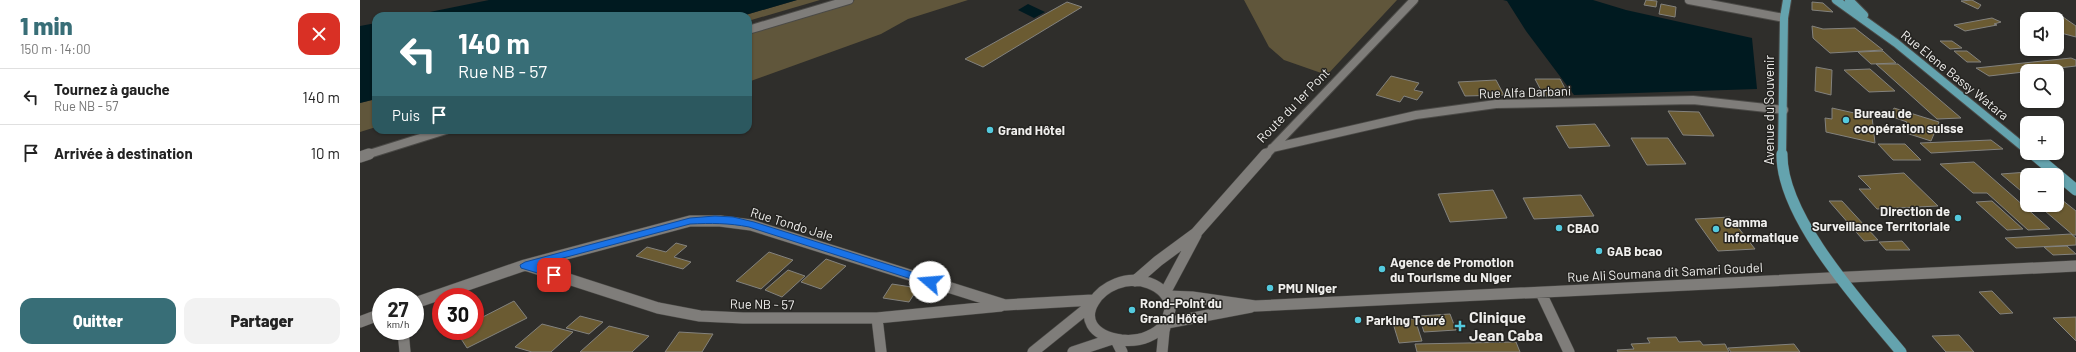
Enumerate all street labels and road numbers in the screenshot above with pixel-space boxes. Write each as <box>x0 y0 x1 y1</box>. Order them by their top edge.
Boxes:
street label: Rue Elene Bassy Watara <box>1898 27 2012 123</box>
street label: Avenue du Souvenir <box>1761 55 1777 165</box>
street label: Route du 1er Pont <box>1253 64 1333 146</box>
street label: Rue Alfa Darbani <box>1479 82 1571 102</box>
street label: Rue Tondo Jale <box>749 204 835 244</box>
street label: Rue Ali Soumana dit Samari Goudel <box>1567 259 1763 285</box>
street label: Rue NB - 57 <box>730 295 794 313</box>

